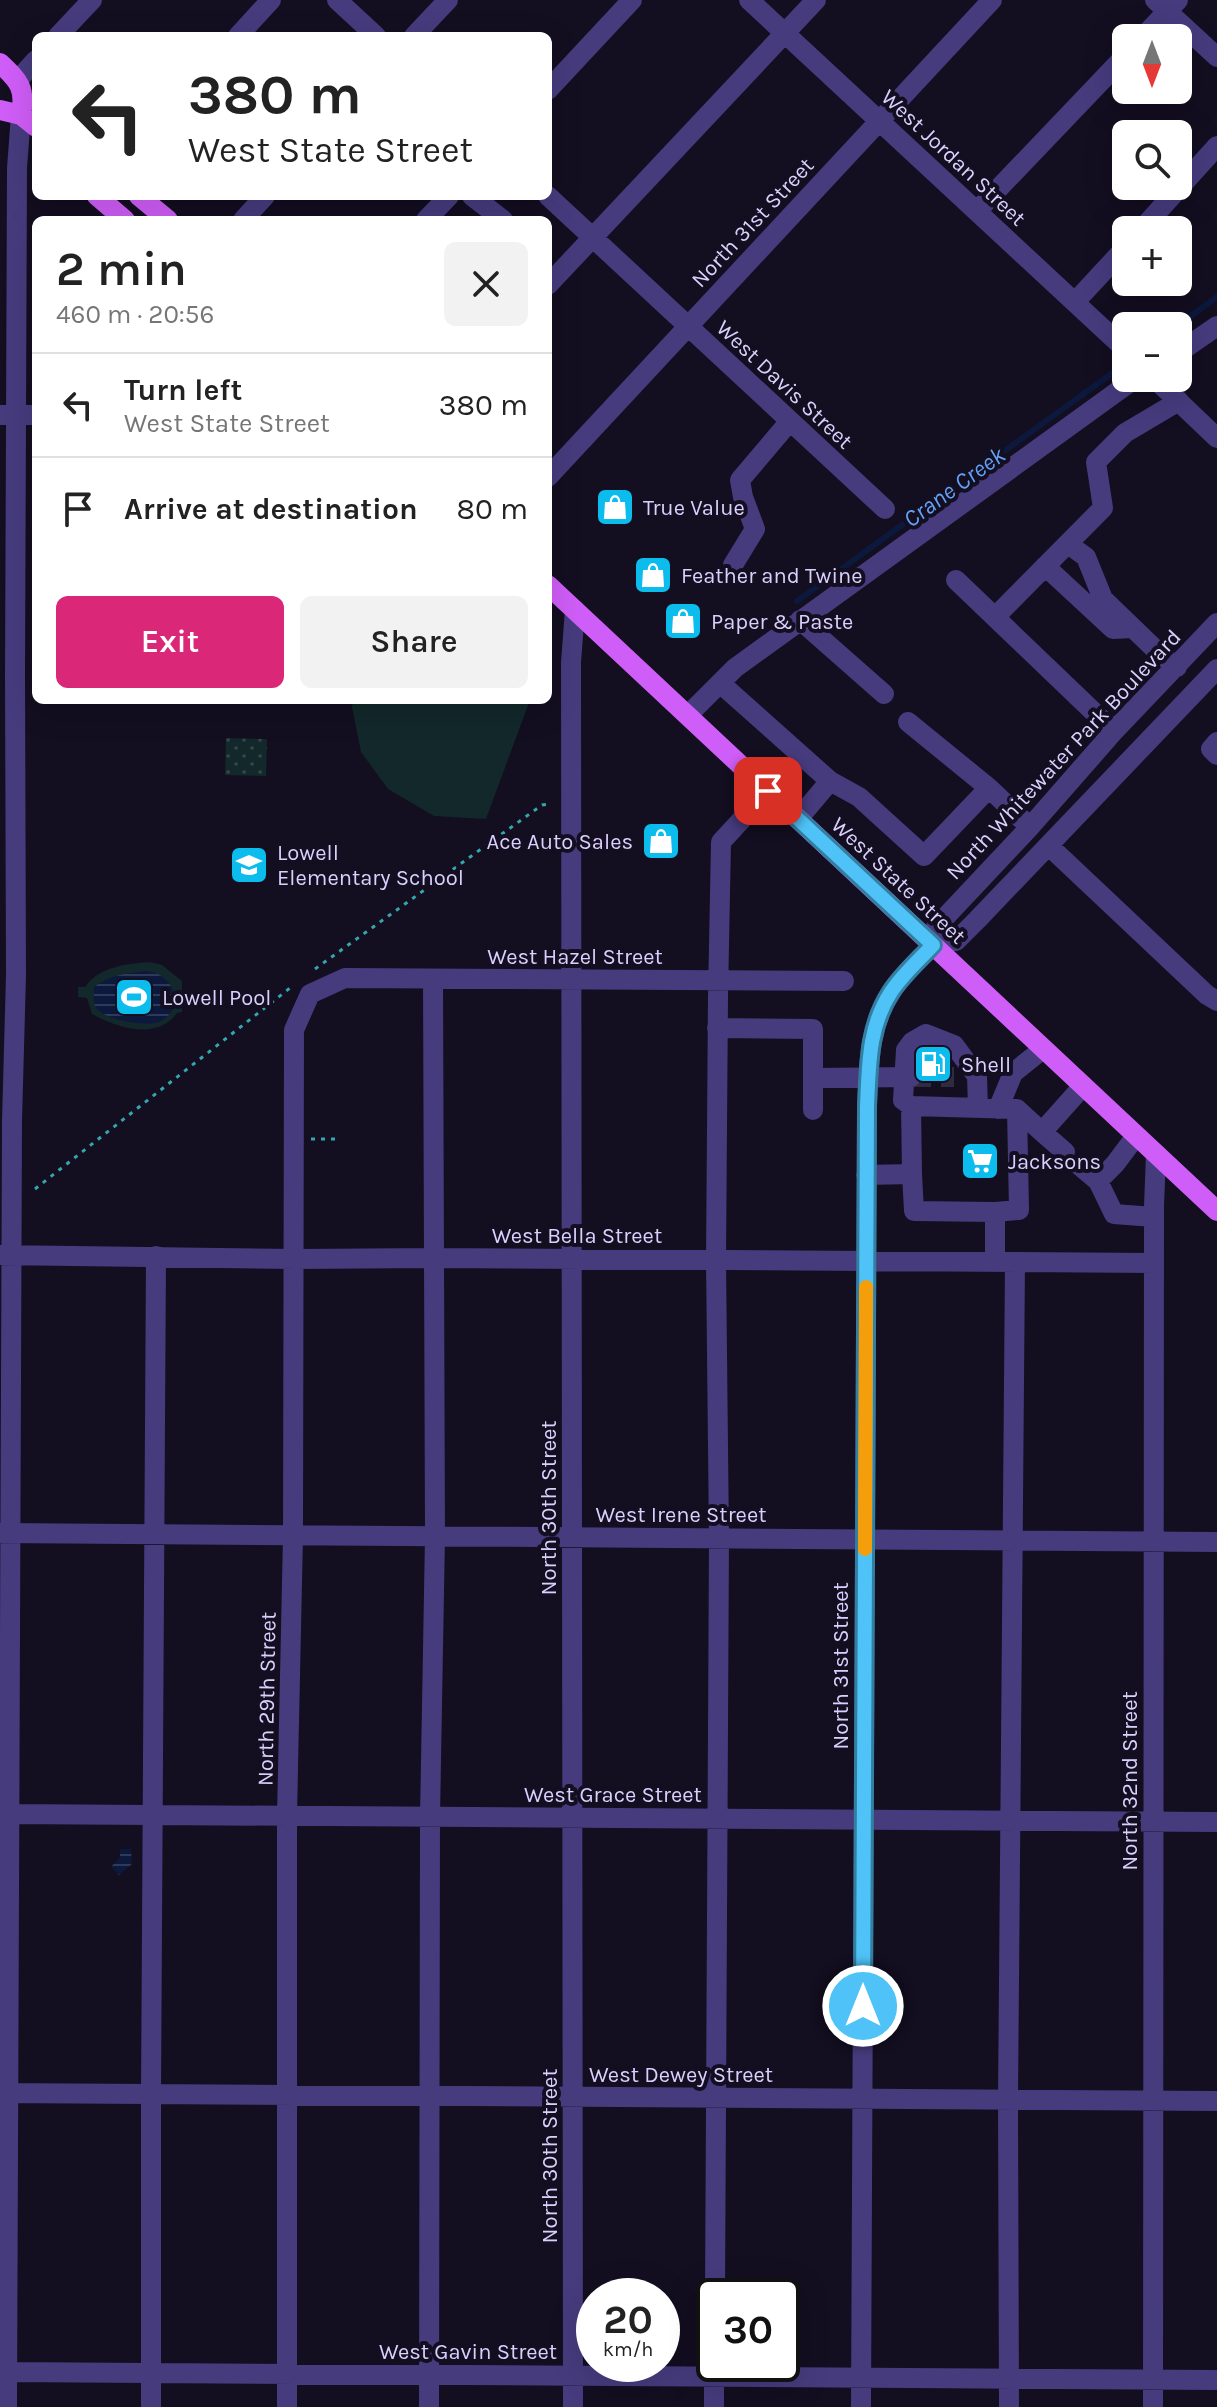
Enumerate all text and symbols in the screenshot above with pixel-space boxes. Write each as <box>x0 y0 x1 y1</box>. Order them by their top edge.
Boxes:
north arrow <box>1112 24 1192 104</box>
map controls <box>1112 24 1192 392</box>
text: 380 m <box>188 62 362 127</box>
icon: left <box>56 64 160 168</box>
street label: West Jordan Street <box>876 84 1031 231</box>
button: search <box>1112 120 1192 200</box>
text: West State Street <box>188 129 473 171</box>
street label: North 31st Street <box>686 153 819 293</box>
button: + <box>1112 216 1192 296</box>
text: 2 min <box>56 241 187 297</box>
button: close <box>444 242 528 326</box>
text: 460 m · 20:56 <box>56 299 214 330</box>
button: − <box>1112 312 1192 392</box>
street label: West Davis Street <box>711 315 858 455</box>
text: Turn left <box>124 372 242 408</box>
icon: left <box>56 383 100 427</box>
text: 380 m <box>439 387 528 423</box>
text: West State Street <box>124 408 330 439</box>
water label: Crane Creek <box>898 440 1011 533</box>
shop icon: True Value <box>594 486 636 528</box>
icon: arrive <box>56 487 100 531</box>
text: Arrive at destination <box>124 491 418 527</box>
text: 80 m <box>457 491 528 527</box>
place label: True Value <box>643 495 745 521</box>
shop icon: Feather and Twine <box>632 554 674 596</box>
place label: Feather and Twine <box>681 563 863 589</box>
button: Exit <box>56 596 284 688</box>
button: Share <box>300 596 528 688</box>
shop icon: Paper & Paste <box>662 600 704 642</box>
place label: Paper & Paste <box>711 609 853 635</box>
street label: North Whitewater Park Boulevard <box>941 624 1187 885</box>
pin <box>734 757 802 825</box>
icon: arrive <box>746 769 790 813</box>
street label: West State Street <box>826 812 971 950</box>
shop icon: Ace Auto Sales <box>640 820 682 862</box>
place label: Ace Auto Sales <box>487 829 633 855</box>
place label: Lowell Elementary School <box>277 840 464 891</box>
school or university icon: Lowell Elementary School <box>228 844 270 886</box>
street label: West Hazel Street <box>487 944 663 970</box>
sports icon: Lowell Pool <box>113 976 155 1018</box>
place label: Lowell Pool <box>162 985 271 1011</box>
fuel station icon: Shell <box>912 1043 954 1085</box>
place label: Shell <box>961 1052 1011 1078</box>
supermarket icon: Jacksons <box>959 1140 1001 1182</box>
place label: Jacksons <box>1008 1149 1101 1175</box>
street label: West Bella Street <box>492 1223 662 1249</box>
street label: North 30th Street <box>536 1420 562 1596</box>
street label: West Irene Street <box>596 1502 766 1528</box>
street label: North 31st Street <box>828 1582 854 1750</box>
street label: North 29th Street <box>252 1612 282 1786</box>
street label: North 32nd Street <box>1117 1691 1143 1871</box>
street label: West Grace Street <box>524 1782 702 1808</box>
position arrow <box>821 1964 905 2048</box>
street label: West Dewey Street <box>589 2062 773 2088</box>
street label: North 30th Street <box>537 2068 563 2244</box>
speed limit sign: 30 <box>696 2278 800 2382</box>
text: 20 <box>603 2296 653 2343</box>
text: km/h <box>603 2338 653 2361</box>
street label: West Gavin Street <box>379 2339 557 2365</box>

